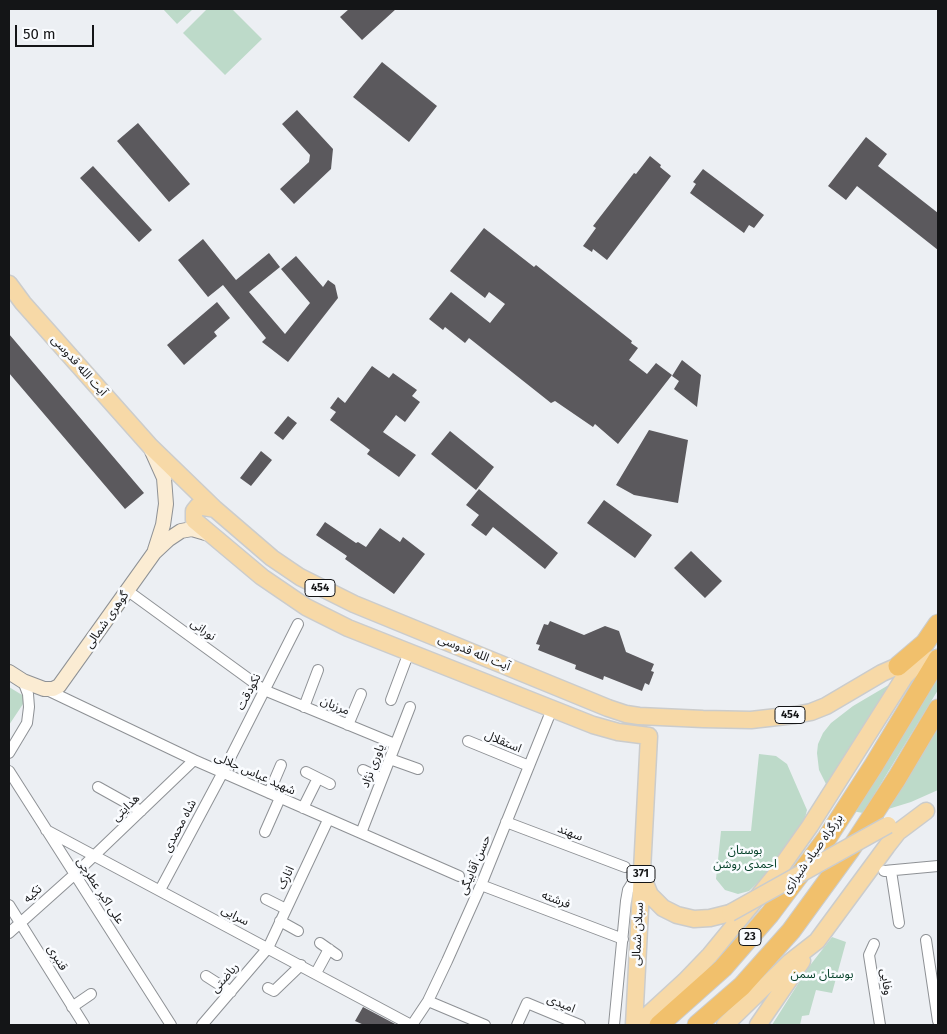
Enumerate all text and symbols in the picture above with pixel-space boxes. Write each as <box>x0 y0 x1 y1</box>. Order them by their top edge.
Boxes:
scale bar <box>18 15 96 47</box>
text: 50 m <box>23 25 56 43</box>
street label: آیت الله قدوسی <box>48 333 110 399</box>
road number: 454 <box>305 580 335 596</box>
street label: گوهری شمالی <box>82 589 132 651</box>
street label: نورانی <box>187 616 219 644</box>
street label: آیت الله قدوسی <box>436 632 512 674</box>
street label: نکودقت <box>234 671 264 713</box>
street label: مرزبان <box>318 694 352 718</box>
road number: 454 <box>775 706 805 724</box>
street label: استقلال <box>483 728 523 756</box>
street label: یاوری نژاد <box>358 742 388 790</box>
street label: شهید عباس جلالی <box>212 750 298 798</box>
street label: هدایتی <box>109 791 143 825</box>
street label: شاه محمدی <box>160 797 200 855</box>
street label: بزرگراه صیاد شیرازی <box>779 811 847 897</box>
street label: سهند <box>555 822 585 844</box>
street label: حسن آقابیگی <box>456 833 494 897</box>
park label: بوستان احمدی روشن <box>713 844 777 872</box>
street label: علی اکبر عطرچی <box>73 855 127 927</box>
street label: انارک <box>274 864 298 892</box>
road number: 371 <box>627 866 655 882</box>
street label: تکیه <box>21 882 45 906</box>
street label: فرشته <box>540 888 572 912</box>
street label: سبلان شمالی <box>629 902 647 966</box>
street label: سرایی <box>219 903 251 929</box>
road number: 23 <box>739 929 761 946</box>
street label: قنبری <box>44 943 70 973</box>
street label: ریاضتی <box>208 960 242 996</box>
park label: بوستان سمن <box>791 968 853 982</box>
street label: وفایی <box>877 968 895 996</box>
street label: امیدی <box>545 992 577 1016</box>

